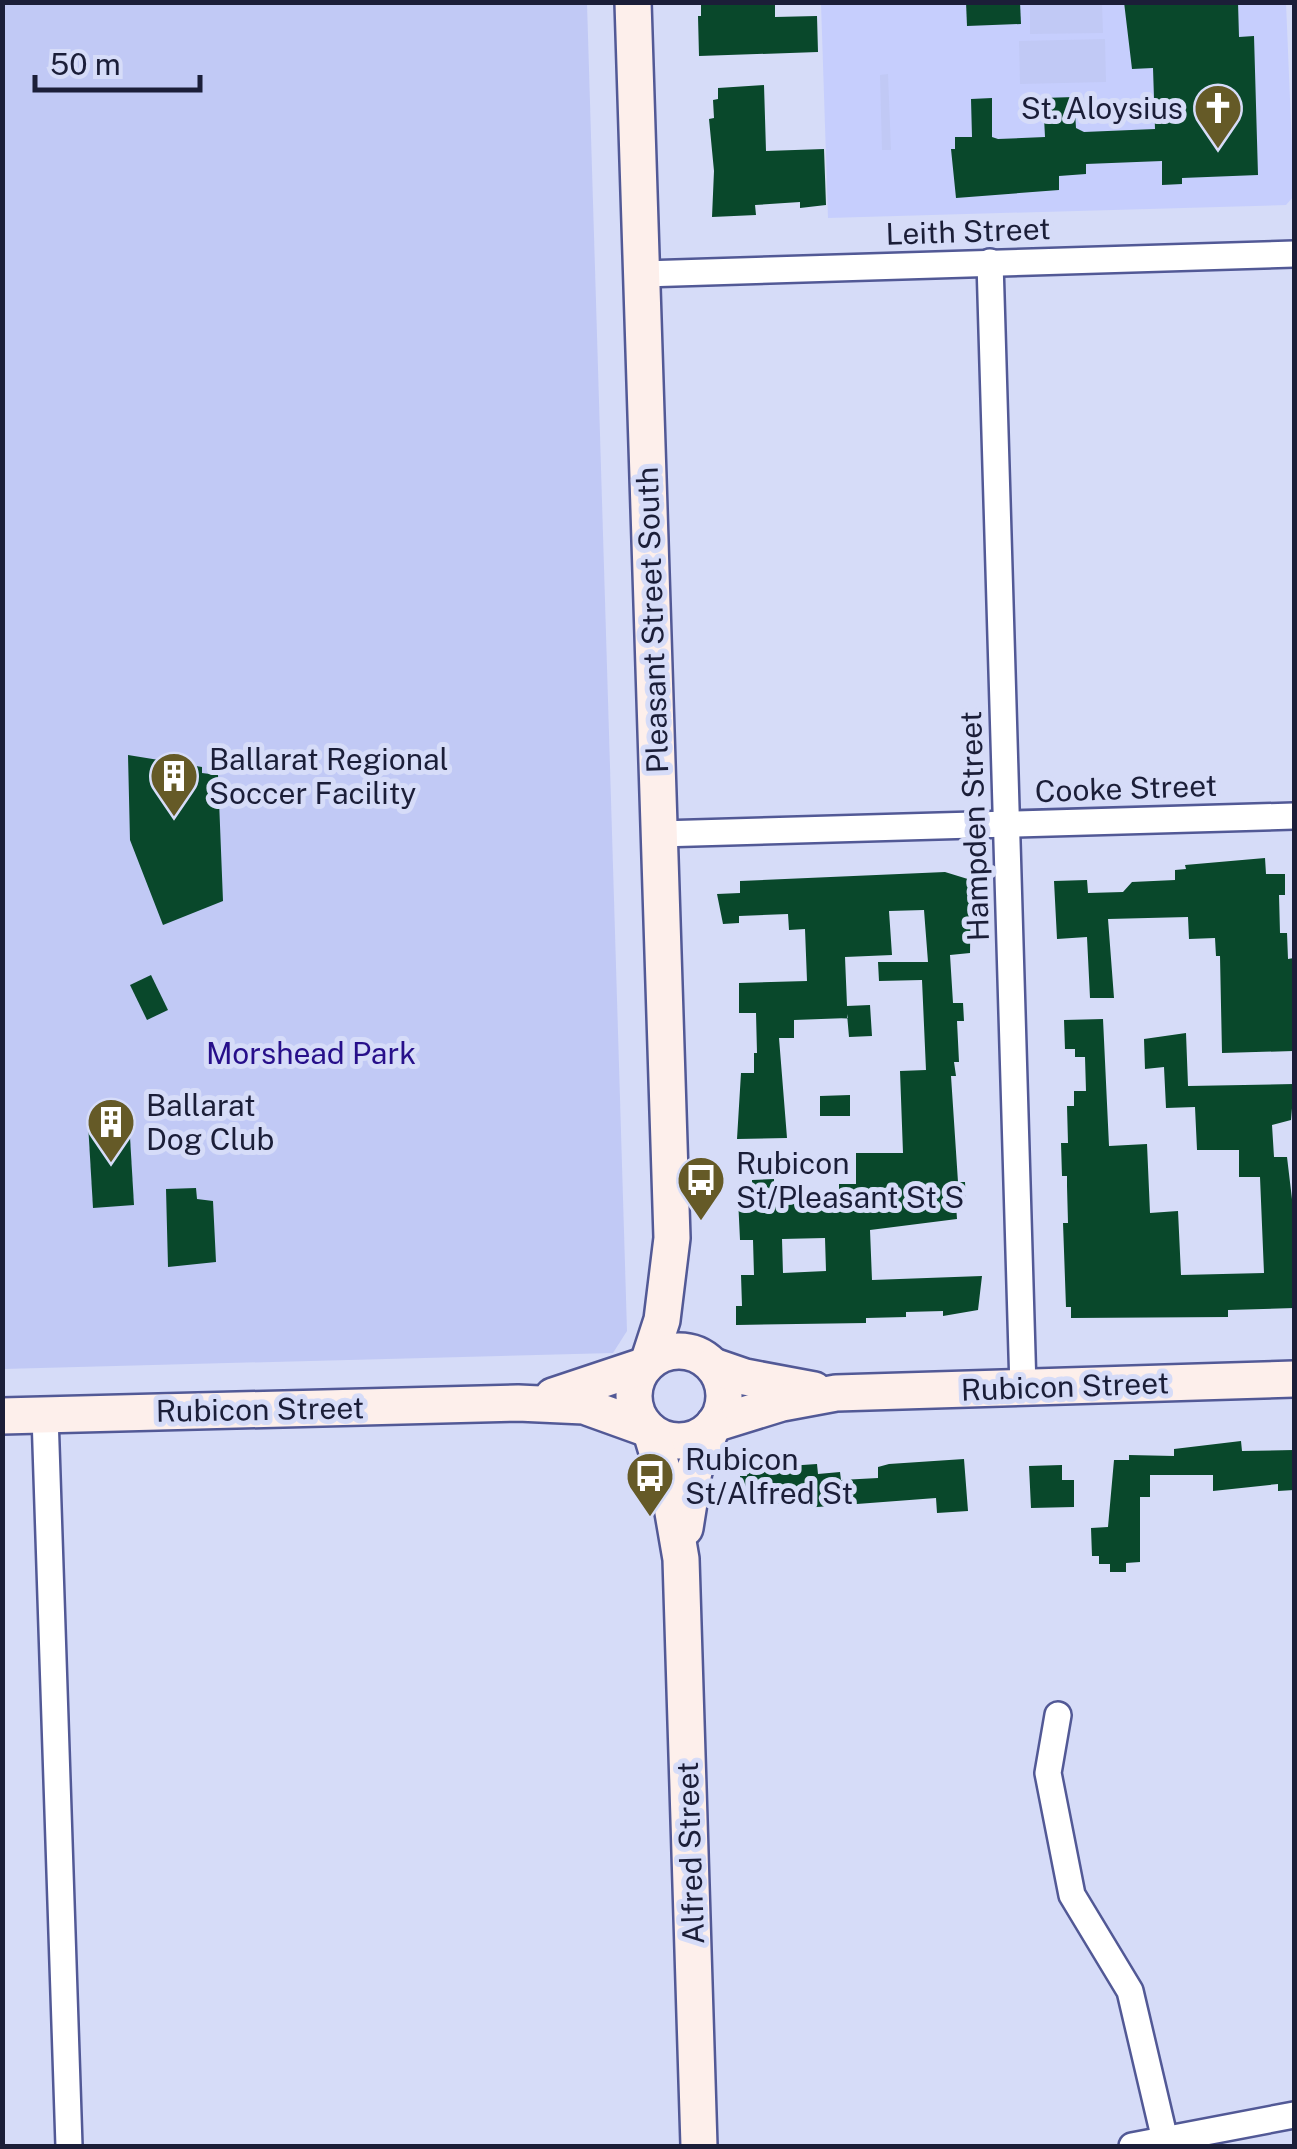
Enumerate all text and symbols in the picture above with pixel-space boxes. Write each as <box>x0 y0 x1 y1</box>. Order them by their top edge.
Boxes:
scale bar <box>35 30 200 92</box>
text: 50 m <box>50 46 121 82</box>
church icon: St. Aloysius <box>1192 82 1244 150</box>
place label: St. Aloysius <box>1021 90 1183 126</box>
street label: Leith Street <box>885 210 1051 252</box>
street label: Pleasant Street South <box>629 466 675 774</box>
street label: Hampden Street <box>952 710 996 942</box>
place label: Ballarat Regional Soccer Facility <box>209 741 449 811</box>
building icon: Ballarat Regional Soccer Facility <box>148 750 200 818</box>
street label: Cooke Street <box>1034 767 1218 809</box>
park label: Morshead Park <box>206 1035 416 1071</box>
place label: Ballarat Dog Club <box>146 1087 274 1157</box>
building icon: Ballarat Dog Club <box>85 1096 137 1164</box>
place label: Rubicon St/Pleasant St S <box>736 1145 964 1215</box>
bus stop icon: Rubicon St/Pleasant St S <box>675 1154 727 1222</box>
street label: Rubicon Street <box>960 1364 1170 1408</box>
street label: Rubicon Street <box>156 1389 364 1429</box>
place label: Rubicon St/Alfred St <box>685 1441 853 1511</box>
bus stop icon: Rubicon St/Alfred St <box>624 1450 676 1518</box>
street label: Alfred Street <box>669 1761 711 1945</box>

